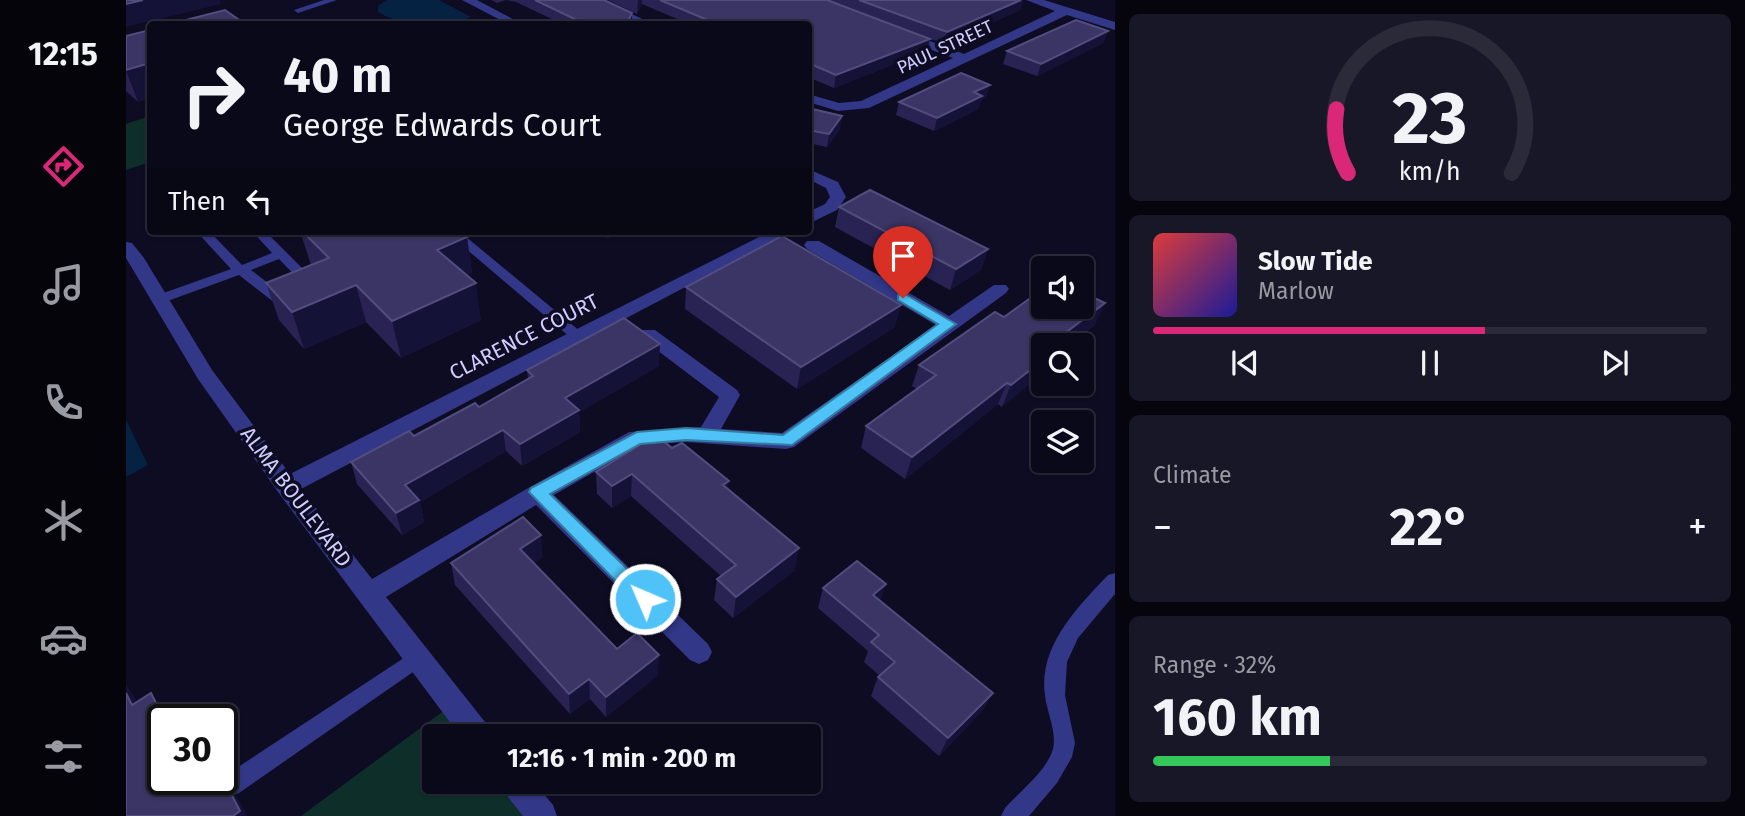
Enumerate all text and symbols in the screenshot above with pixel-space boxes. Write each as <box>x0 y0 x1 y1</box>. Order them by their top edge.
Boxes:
street label: PAUL STREET <box>894 15 997 79</box>
text: 12:15 <box>28 35 98 73</box>
text: 40 m <box>283 46 392 105</box>
icon: right <box>168 49 259 140</box>
text: 23 <box>1392 76 1468 163</box>
text: George Edwards Court <box>283 106 601 144</box>
icon: directions <box>39 142 88 191</box>
text: km/h <box>1399 157 1461 187</box>
icon: left <box>240 182 278 220</box>
text: Then <box>168 186 226 217</box>
pin <box>873 226 933 298</box>
icon: arrive <box>884 237 922 275</box>
text: Slow Tide <box>1258 246 1373 277</box>
map controls <box>1031 256 1094 473</box>
button: sound <box>1031 256 1094 319</box>
icon: music <box>39 260 88 309</box>
text: Marlow <box>1258 277 1334 305</box>
street label: CLARENCE COURT <box>445 288 603 386</box>
button: search <box>1031 333 1094 396</box>
icon: previous <box>1226 344 1264 382</box>
icon: pause <box>1411 344 1449 382</box>
icon: next <box>1596 344 1634 382</box>
icon: phone <box>39 378 88 427</box>
button: layers <box>1031 410 1094 473</box>
street label: ALMA BOULEVARD <box>235 422 357 572</box>
text: Climate <box>1153 461 1232 489</box>
icon: climate <box>39 496 88 545</box>
text: 22° <box>1390 496 1470 559</box>
text: − <box>1153 504 1172 550</box>
text: + <box>1688 504 1707 550</box>
position arrow <box>608 562 682 636</box>
icon: car <box>39 614 88 663</box>
text: Range · 32% <box>1153 651 1276 679</box>
text: 160 km <box>1153 686 1322 749</box>
speed limit sign: 30 <box>147 704 238 795</box>
icon: filters <box>39 732 88 781</box>
text: 12:16 · 1 min · 200 m <box>507 743 736 774</box>

